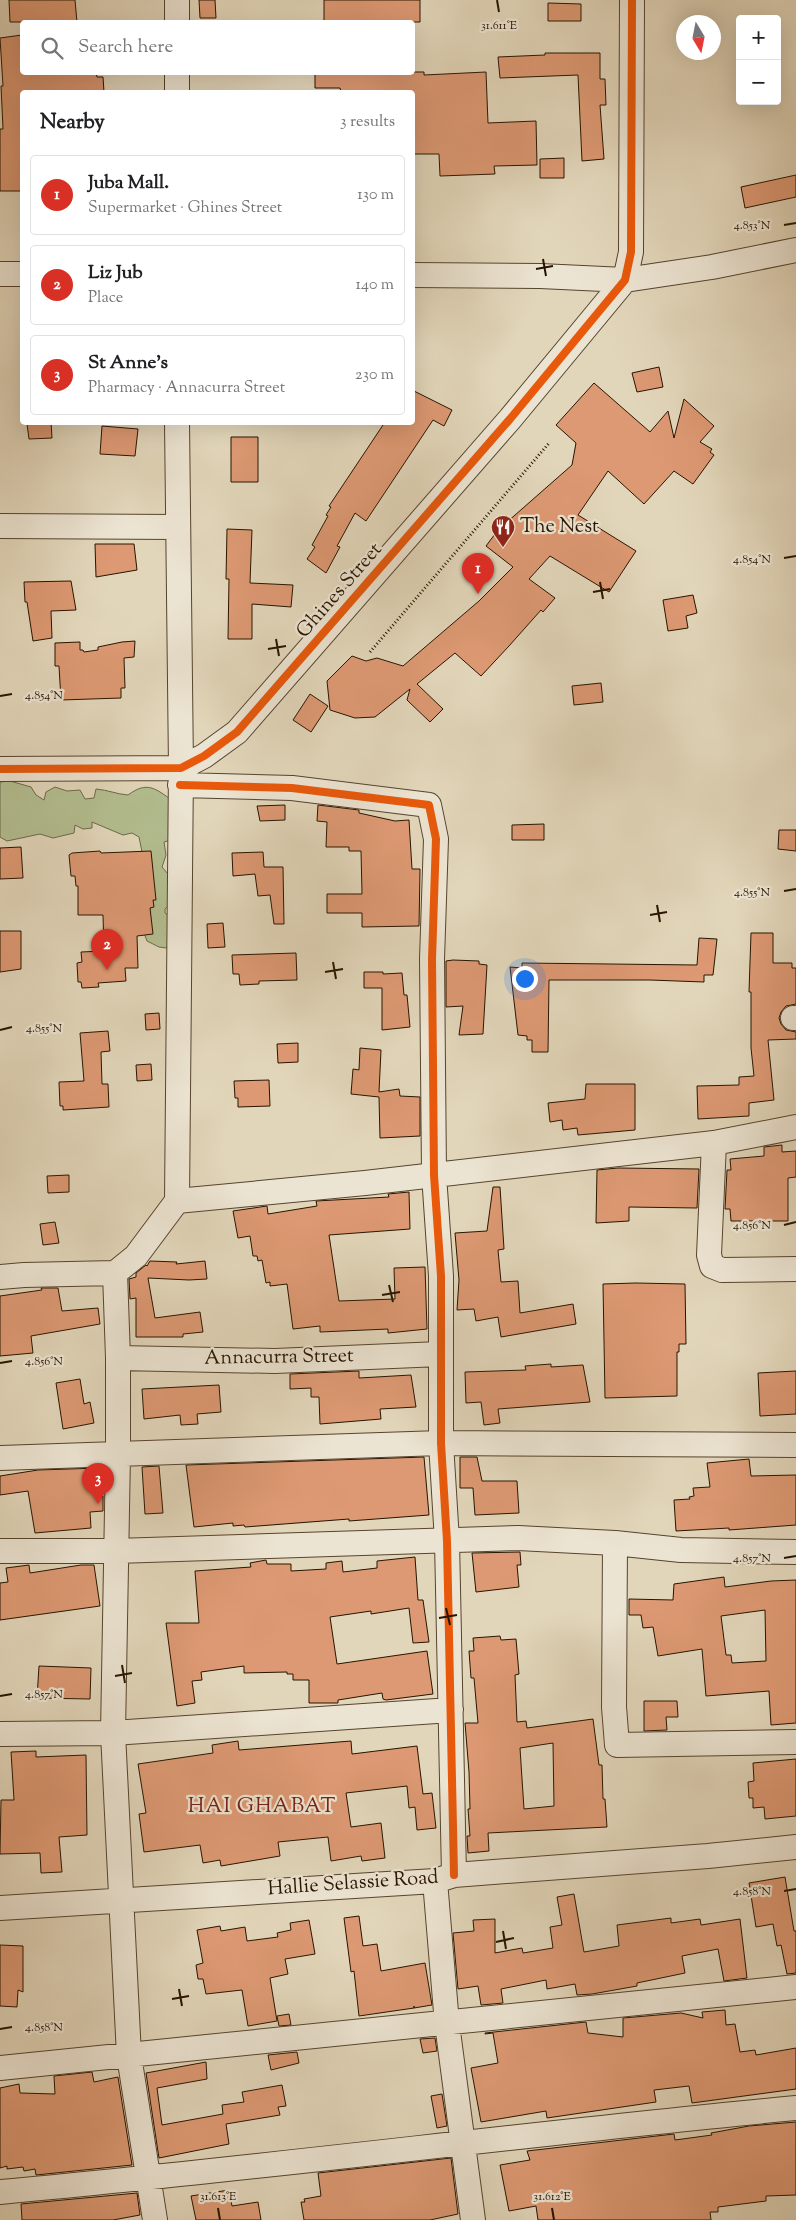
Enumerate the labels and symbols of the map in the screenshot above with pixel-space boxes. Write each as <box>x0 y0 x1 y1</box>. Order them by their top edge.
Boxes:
north arrow <box>676 15 721 60</box>
text: 31.611°E <box>481 17 518 35</box>
text: 4.853°N <box>734 217 771 235</box>
place label: The Nest <box>520 513 599 542</box>
restaurant icon: The Nest <box>490 514 516 548</box>
street label: Ghines Street <box>290 537 390 645</box>
text: 4.854°N <box>733 551 771 569</box>
pin: 1 <box>462 553 494 594</box>
text: 4.854°N <box>25 687 63 705</box>
text: 4.855°N <box>734 884 770 902</box>
pin: 2 <box>91 929 123 970</box>
your location <box>512 966 538 992</box>
text: 4.855°N <box>26 1020 62 1038</box>
text: 4.856°N <box>733 1217 771 1235</box>
street label: Annacurra Street <box>204 1342 354 1374</box>
text: 4.856°N <box>25 1353 63 1371</box>
pin: 3 <box>82 1463 114 1504</box>
text: 4.857°N <box>733 1550 771 1568</box>
text: 4.857°N <box>25 1686 63 1704</box>
district label: HAI GHABAT <box>188 1792 336 1822</box>
street label: Hallie Selassie Road <box>267 1864 439 1904</box>
text: 4.858°N <box>733 1883 771 1901</box>
text: 4.858°N <box>25 2019 63 2037</box>
text: 31.613°E <box>200 2188 237 2206</box>
text: 31.612°E <box>533 2188 571 2206</box>

